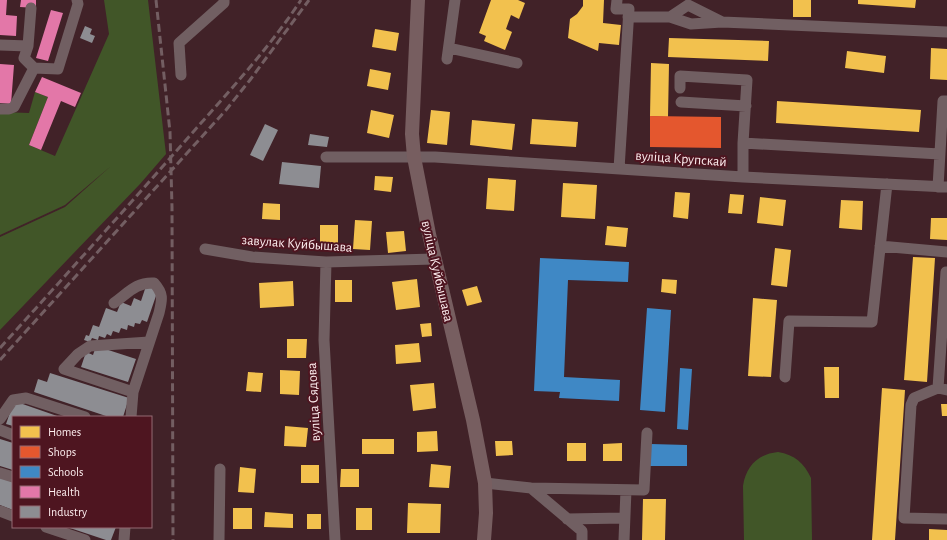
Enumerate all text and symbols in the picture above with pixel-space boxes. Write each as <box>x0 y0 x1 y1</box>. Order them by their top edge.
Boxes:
street label: вуліца Крупскай <box>635 149 727 169</box>
street label: вуліца Куйбышава <box>419 219 456 324</box>
street label: завулак Куйбышава <box>241 233 353 255</box>
street label: вуліца Сядова <box>305 362 323 442</box>
legend <box>12 416 152 528</box>
text: Homes <box>48 426 81 438</box>
text: Shops <box>48 446 76 458</box>
text: Schools <box>48 466 83 478</box>
text: Health <box>48 486 80 498</box>
text: Industry <box>48 506 87 519</box>

